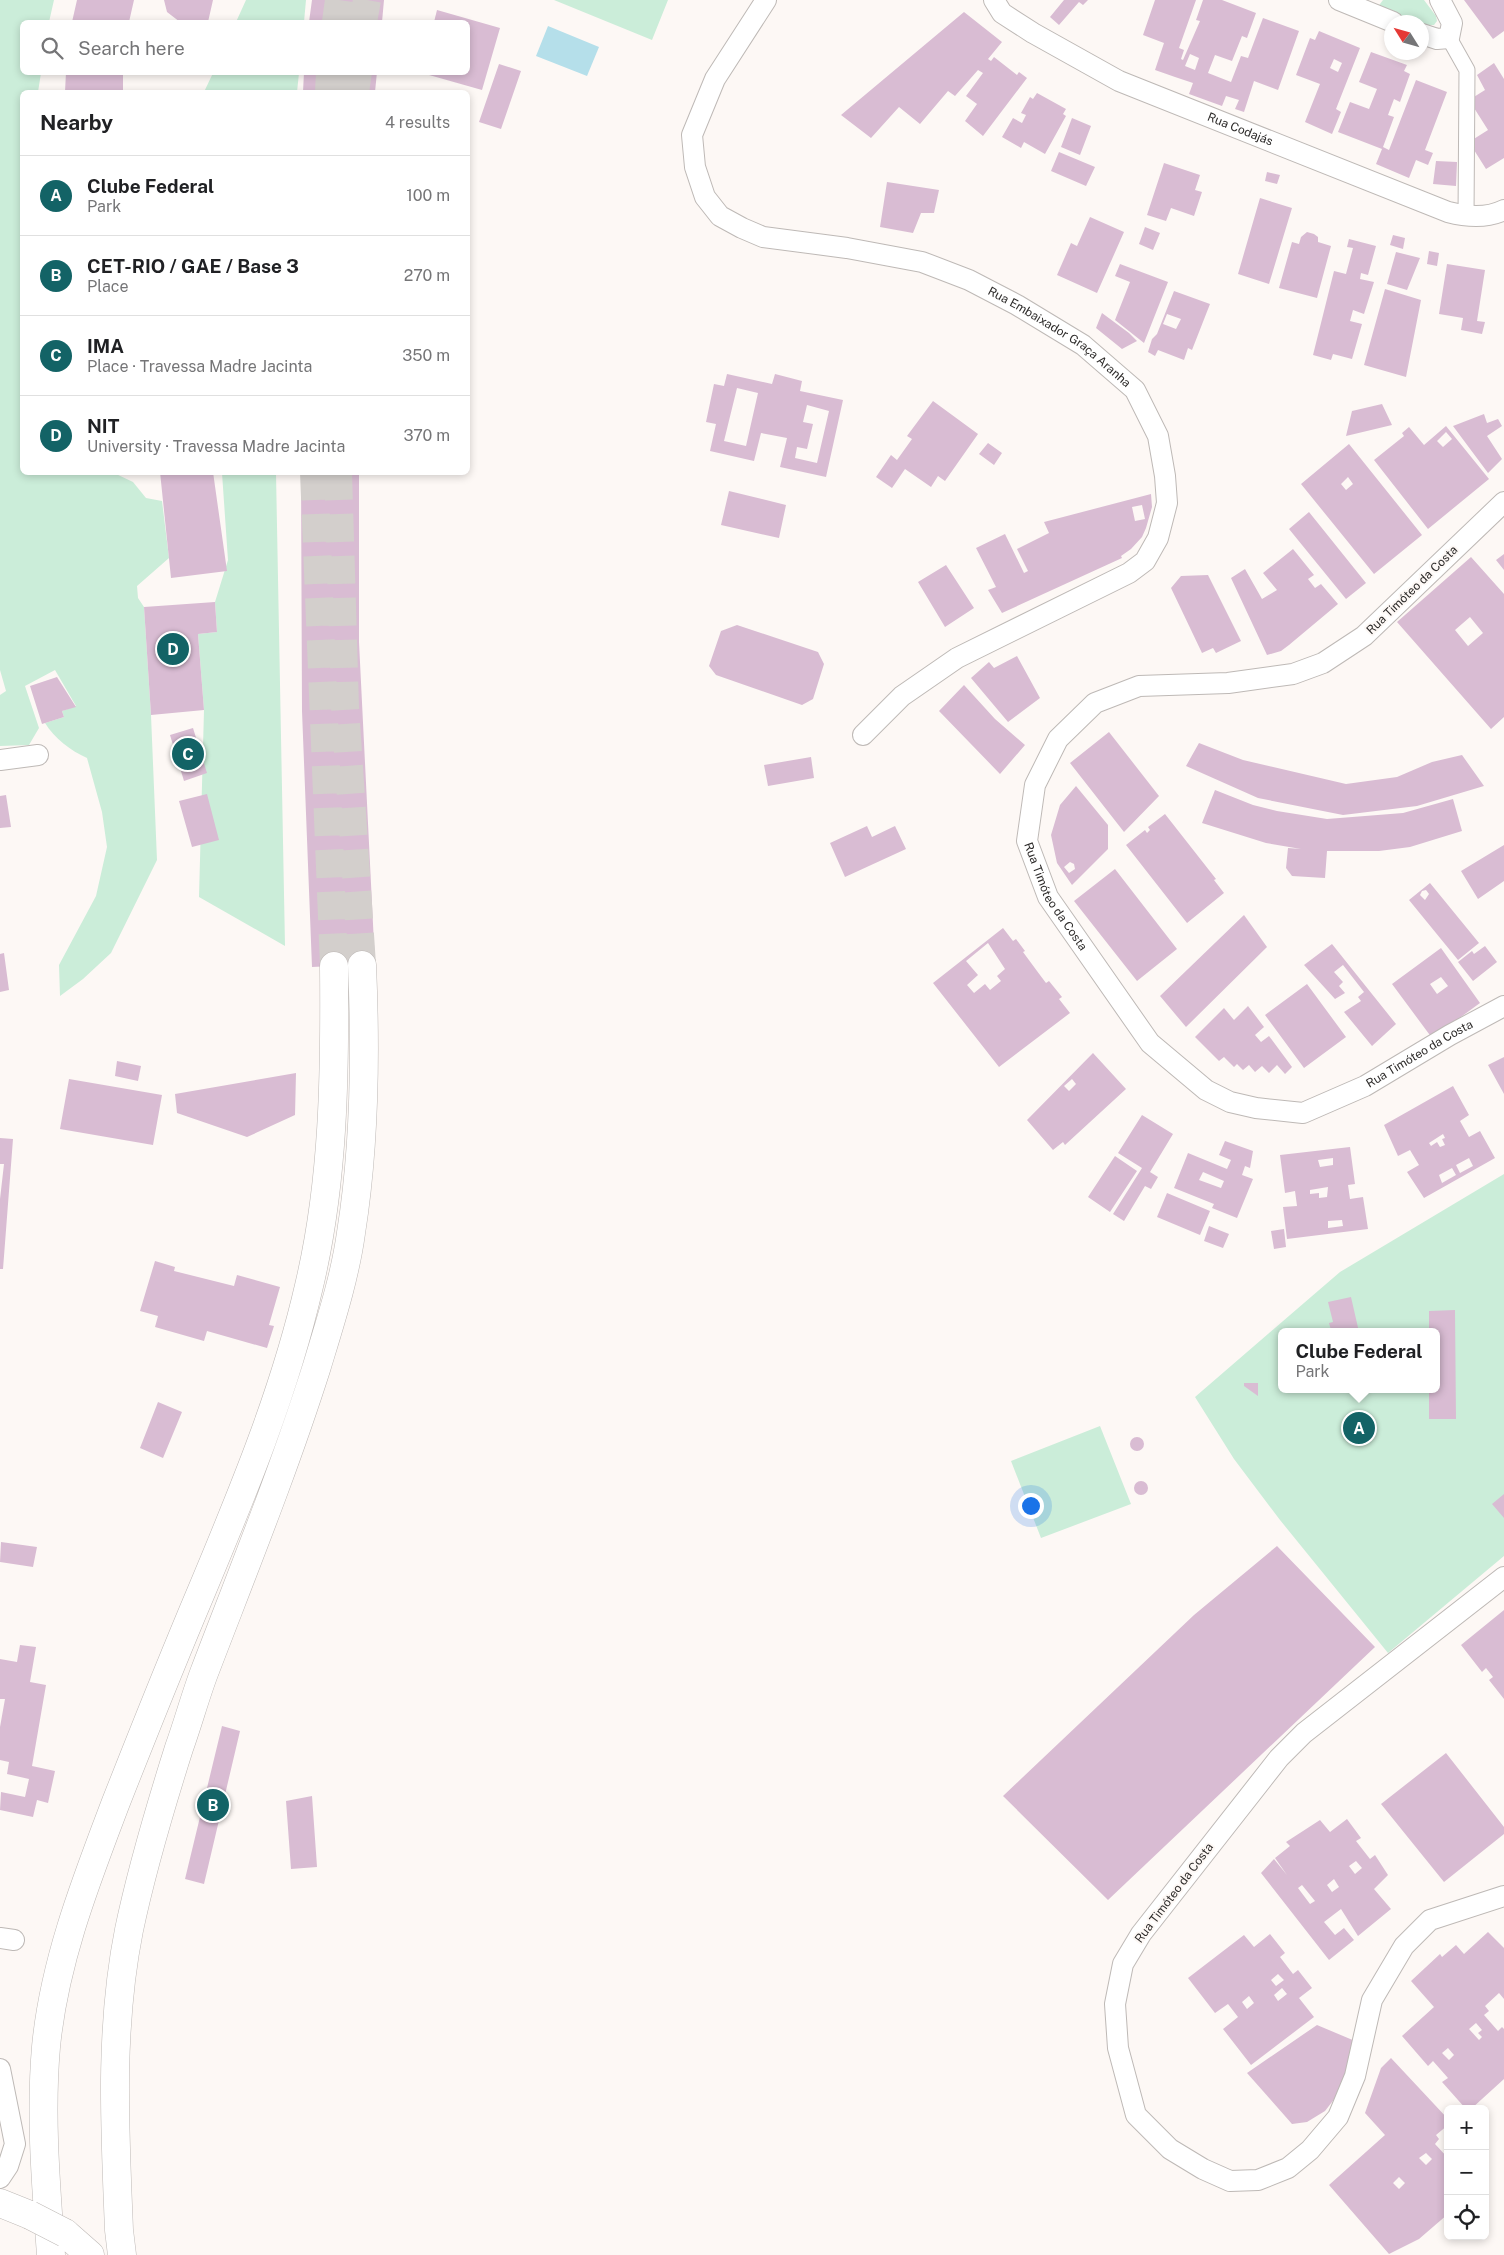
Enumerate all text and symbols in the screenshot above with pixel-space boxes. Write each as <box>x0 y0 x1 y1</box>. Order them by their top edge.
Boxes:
north arrow <box>1384 15 1429 60</box>
search box <box>20 20 470 75</box>
icon: search <box>38 34 66 62</box>
text: Search here <box>78 37 185 59</box>
text: Nearby <box>40 110 113 135</box>
street label: Rua Codajás <box>1205 110 1275 149</box>
text: 4 results <box>385 113 450 132</box>
text: Clube Federal <box>87 175 214 197</box>
text: A <box>50 186 62 205</box>
text: 100 m <box>406 186 450 205</box>
text: Park <box>87 197 121 216</box>
text: CET-RIO / GAE / Base 3 <box>87 255 299 277</box>
text: B <box>51 266 61 285</box>
text: 270 m <box>404 266 450 285</box>
text: Place <box>87 277 129 296</box>
street label: Rua Embaixador Graça Aranha <box>986 284 1134 390</box>
text: IMA <box>87 335 124 357</box>
text: C <box>50 346 62 365</box>
text: 350 m <box>402 346 450 365</box>
text: Place · Travessa Madre Jacinta <box>87 357 312 376</box>
text: NIT <box>87 415 119 437</box>
text: D <box>50 426 62 445</box>
text: 370 m <box>403 426 450 445</box>
text: University · Travessa Madre Jacinta <box>87 437 345 456</box>
street label: Rua Timóteo da Costa <box>1364 543 1460 637</box>
pin: D <box>157 630 189 668</box>
pin: C <box>172 735 204 773</box>
street label: Rua Timóteo da Costa <box>1021 840 1090 953</box>
street label: Rua Timóteo da Costa <box>1364 1017 1475 1091</box>
popup <box>1278 1328 1440 1393</box>
text: Clube Federal <box>1295 1340 1423 1362</box>
text: Park <box>1295 1362 1330 1381</box>
pin: A <box>1343 1409 1375 1447</box>
your location <box>1018 1493 1044 1519</box>
pin: B <box>197 1786 229 1824</box>
street label: Rua Timóteo da Costa <box>1132 1840 1216 1946</box>
map controls <box>1444 2105 1489 2240</box>
button: + <box>1444 2105 1489 2150</box>
button: − <box>1444 2150 1489 2195</box>
button: locate <box>1444 2195 1489 2240</box>

